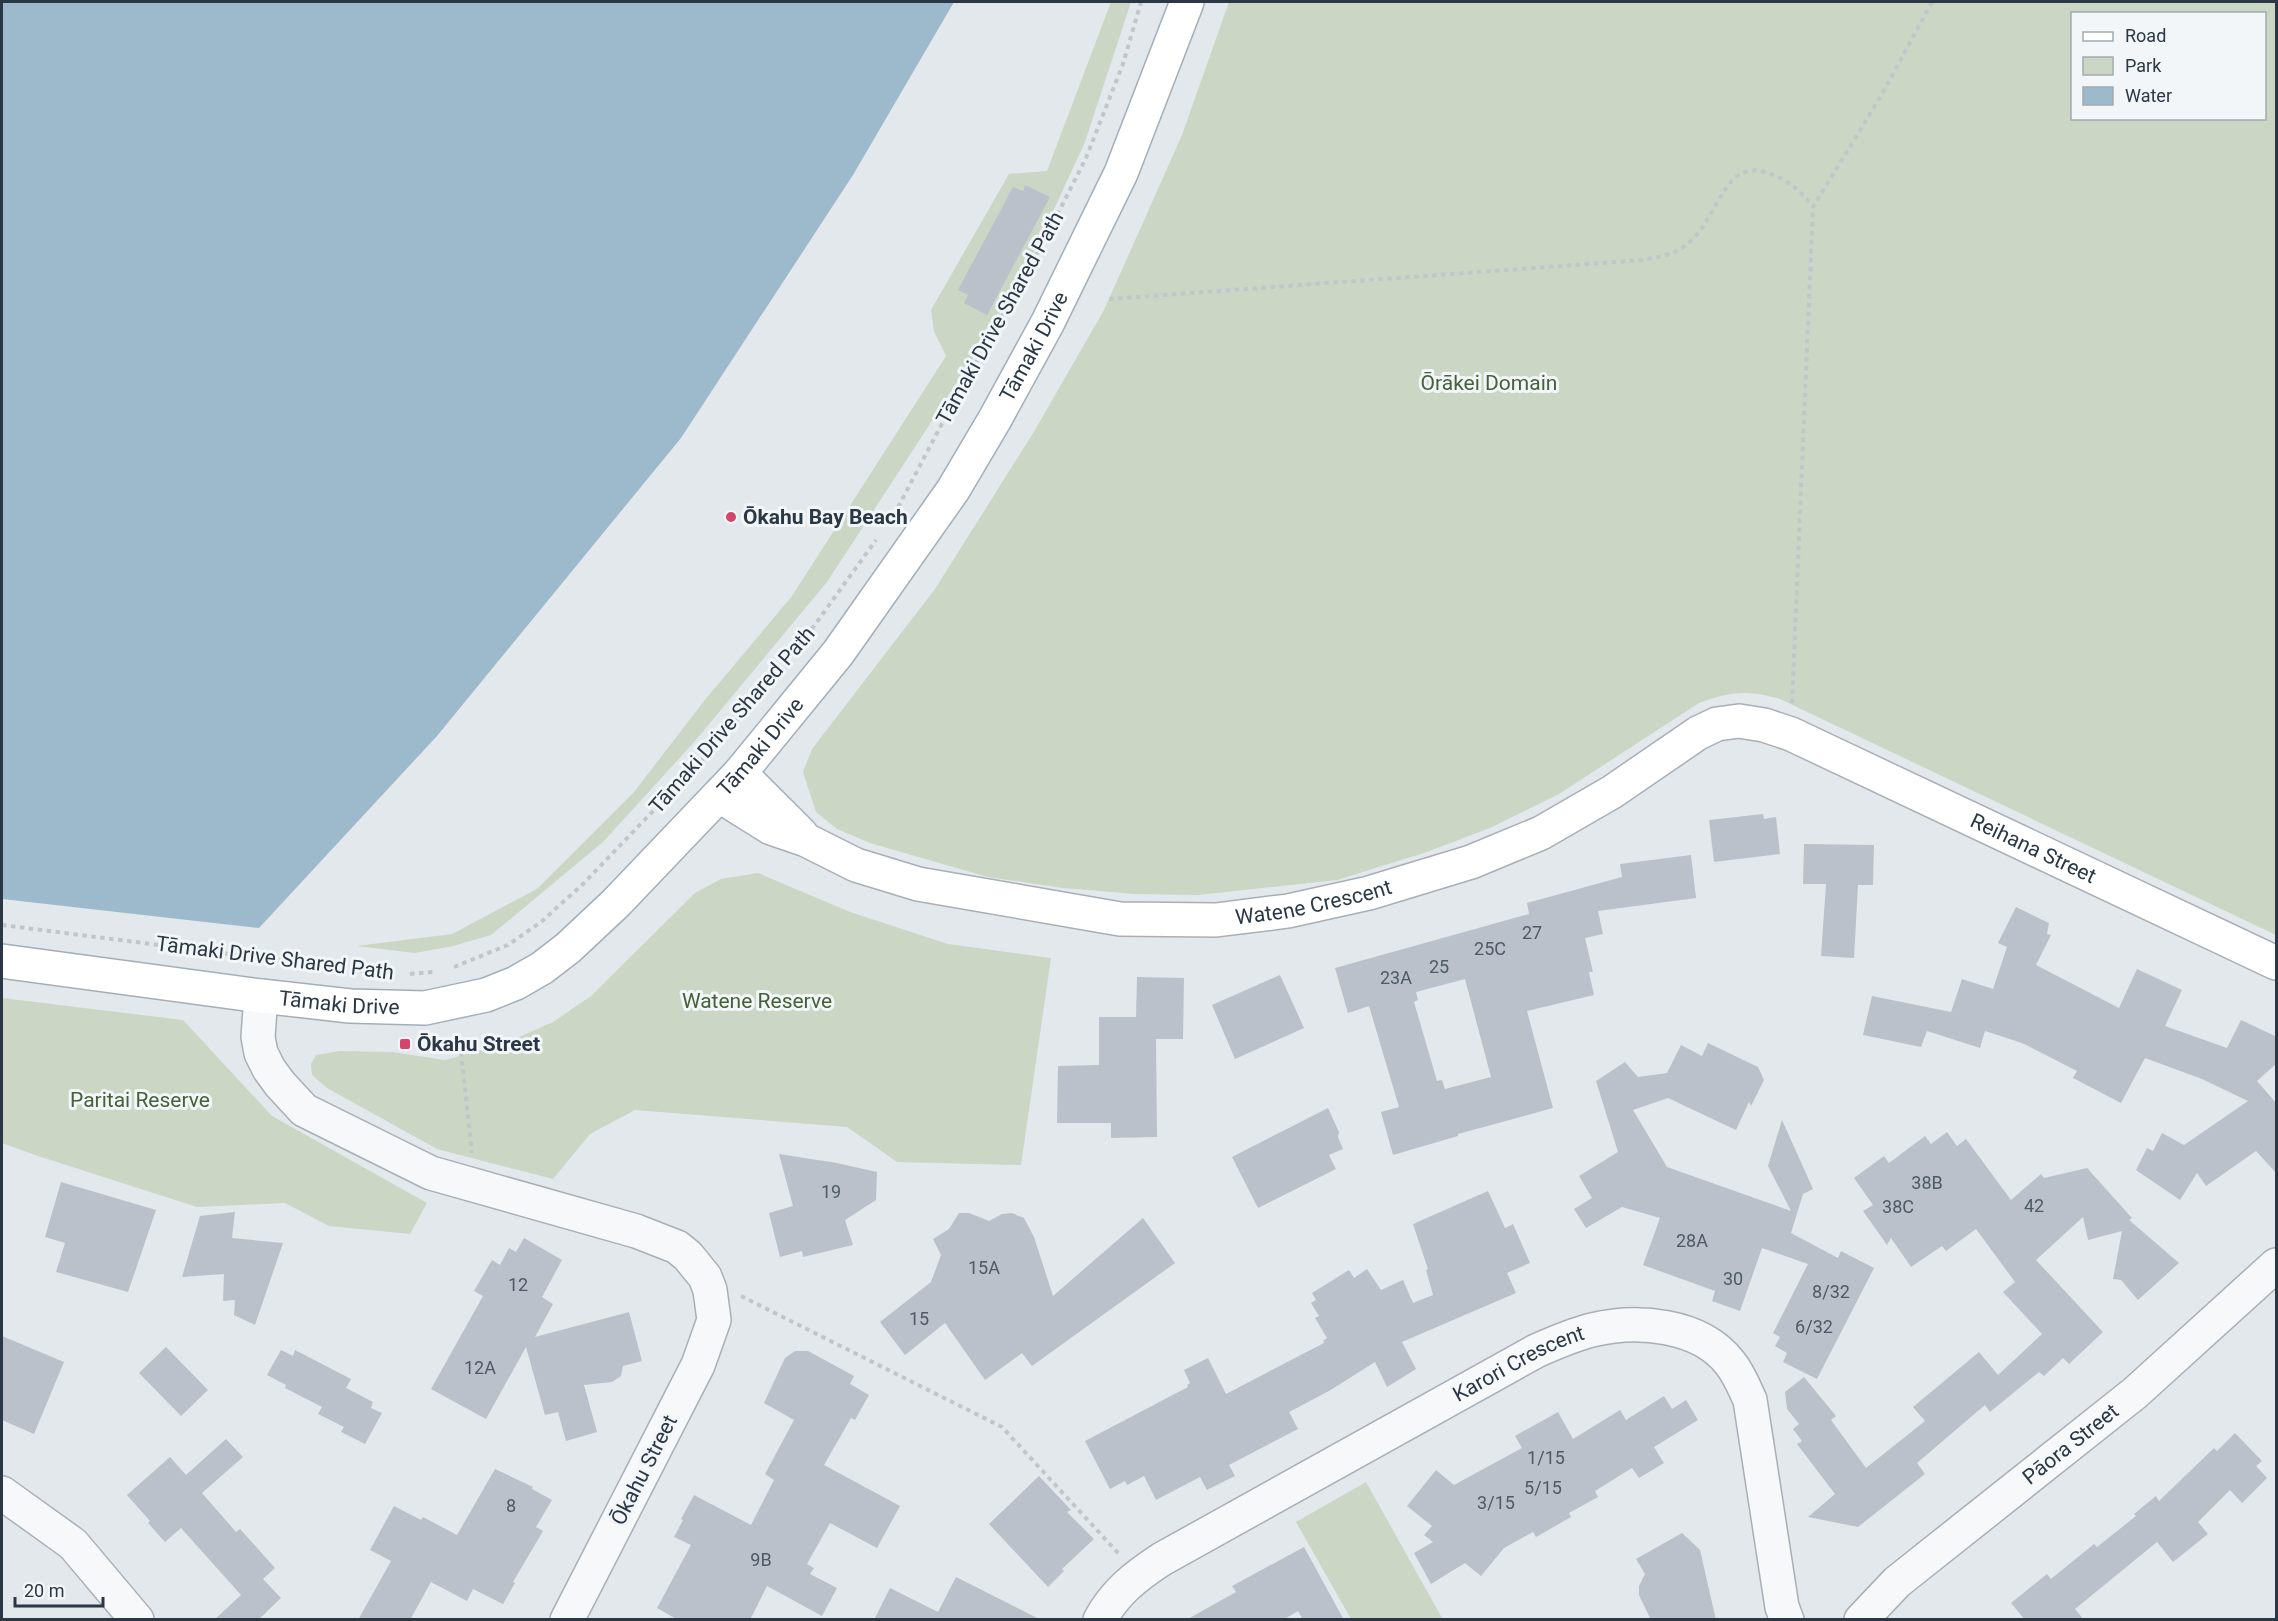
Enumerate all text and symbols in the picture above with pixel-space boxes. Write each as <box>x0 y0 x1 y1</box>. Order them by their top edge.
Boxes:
legend <box>2071 12 2266 120</box>
text: Road <box>2125 25 2166 46</box>
text: Park <box>2125 55 2162 76</box>
text: Water <box>2125 85 2172 106</box>
street label: Tāmaki Drive Shared Path <box>931 207 1069 429</box>
street label: Tāmaki Drive <box>995 287 1073 405</box>
park label: Ōrākei Domain <box>1421 371 1557 395</box>
place label: Ōkahu Bay Beach <box>743 505 908 529</box>
marker: Ōkahu Bay Beach <box>724 510 738 524</box>
street label: Tāmaki Drive Shared Path <box>644 621 820 819</box>
street label: Tāmaki Drive <box>713 692 809 800</box>
street label: Reihana Street <box>1967 808 2100 888</box>
street label: Watene Crescent <box>1234 875 1395 929</box>
house number: 27 <box>1522 922 1542 943</box>
street label: Tāmaki Drive Shared Path <box>155 931 395 985</box>
house number: 25C <box>1474 938 1506 959</box>
house number: 25 <box>1429 956 1449 977</box>
house number: 23A <box>1380 967 1412 988</box>
street label: Tāmaki Drive <box>278 986 400 1019</box>
park label: Watene Reserve <box>682 989 832 1013</box>
place label: Ōkahu Street <box>417 1032 540 1056</box>
marker: Ōkahu Street <box>398 1037 412 1051</box>
park label: Paritai Reserve <box>70 1088 210 1112</box>
house number: 38B <box>1911 1172 1943 1193</box>
house number: 19 <box>821 1181 841 1202</box>
house number: 42 <box>2024 1195 2044 1216</box>
house number: 38C <box>1882 1196 1914 1217</box>
house number: 28A <box>1676 1230 1708 1251</box>
house number: 15A <box>968 1257 1000 1278</box>
house number: 30 <box>1723 1268 1743 1289</box>
house number: 12 <box>508 1274 528 1295</box>
house number: 8/32 <box>1812 1281 1850 1302</box>
house number: 15 <box>909 1308 929 1329</box>
house number: 6/32 <box>1795 1316 1833 1337</box>
street label: Karori Crescent <box>1449 1321 1587 1407</box>
house number: 12A <box>464 1357 496 1378</box>
street label: Pāora Street <box>2018 1399 2123 1489</box>
street label: Ōkahu Street <box>606 1411 682 1529</box>
house number: 1/15 <box>1527 1447 1565 1468</box>
house number: 5/15 <box>1524 1477 1562 1498</box>
house number: 3/15 <box>1477 1492 1515 1513</box>
house number: 8 <box>506 1495 516 1516</box>
house number: 9B <box>750 1549 772 1570</box>
scale bar <box>15 1570 104 1608</box>
text: 20 m <box>24 1580 64 1601</box>

